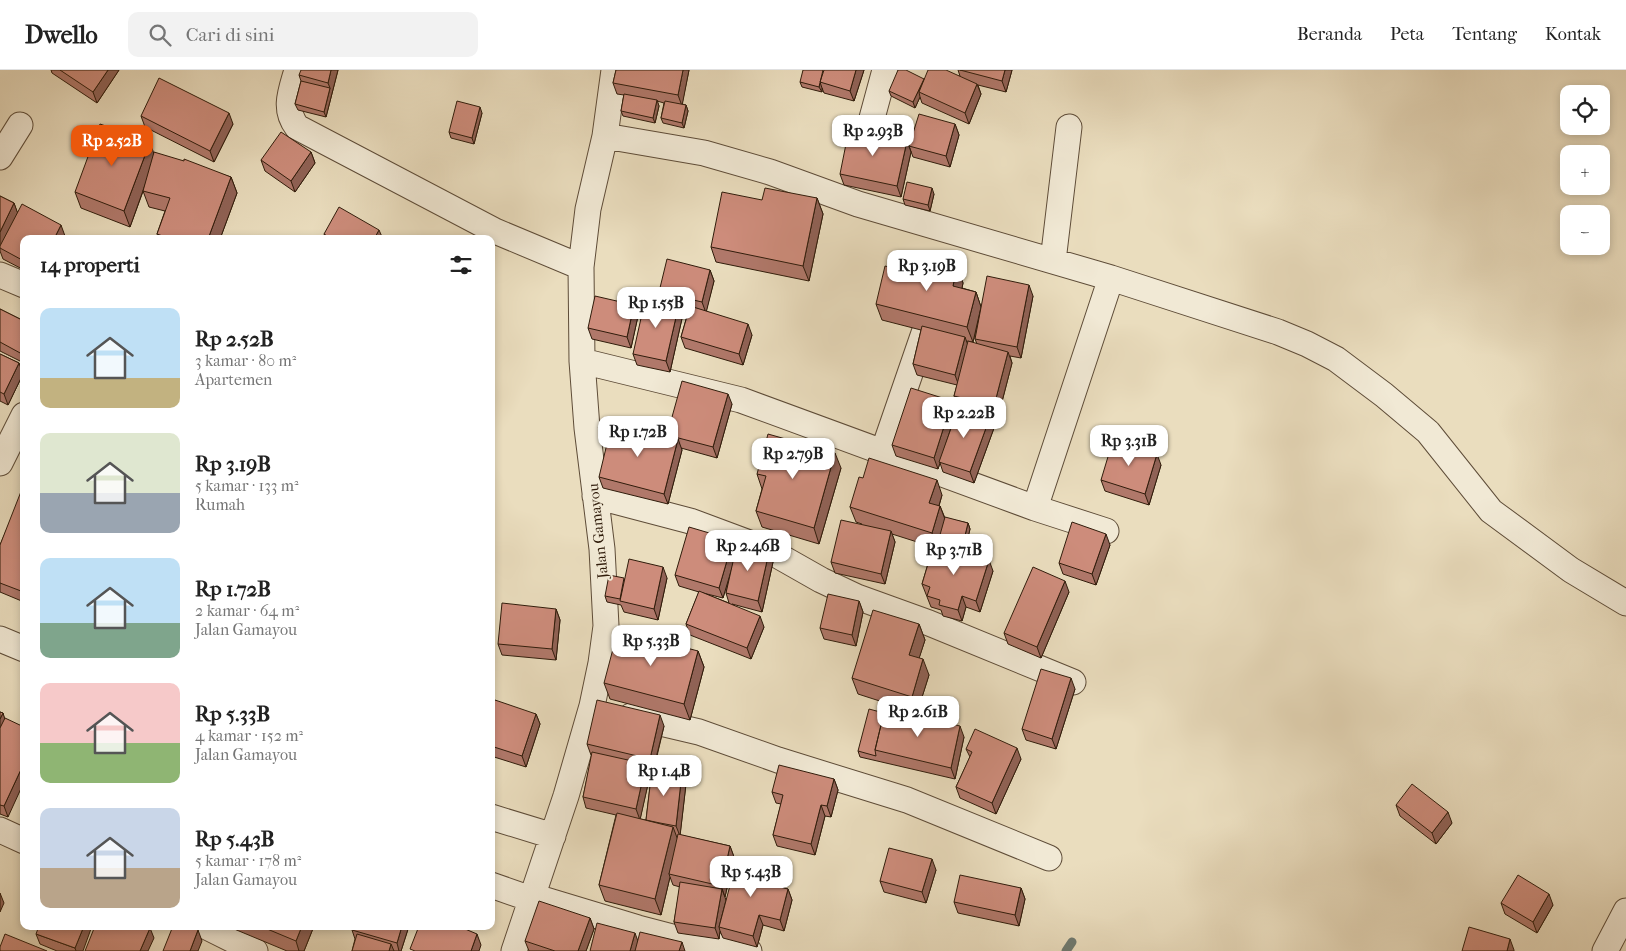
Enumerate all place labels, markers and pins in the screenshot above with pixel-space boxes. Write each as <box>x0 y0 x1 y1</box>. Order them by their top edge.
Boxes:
pin: Rp 2.93B <box>821 114 925 157</box>
pin: Rp 2.52B <box>60 124 164 167</box>
pin: Rp 3.19B <box>875 250 979 292</box>
pin: Rp 1.55B <box>604 286 708 329</box>
pin: Rp 2.22B <box>912 396 1016 439</box>
pin: Rp 1.72B <box>586 416 690 458</box>
pin: Rp 3.31B <box>1077 424 1181 467</box>
pin: Rp 2.79B <box>741 438 845 480</box>
pin: Rp 2.46B <box>696 530 800 572</box>
pin: Rp 3.71B <box>902 534 1006 576</box>
pin: Rp 5.33B <box>599 624 703 667</box>
pin: Rp 2.61B <box>866 696 970 738</box>
pin: Rp 1.4B <box>618 754 710 797</box>
pin: Rp 5.43B <box>699 856 803 898</box>

